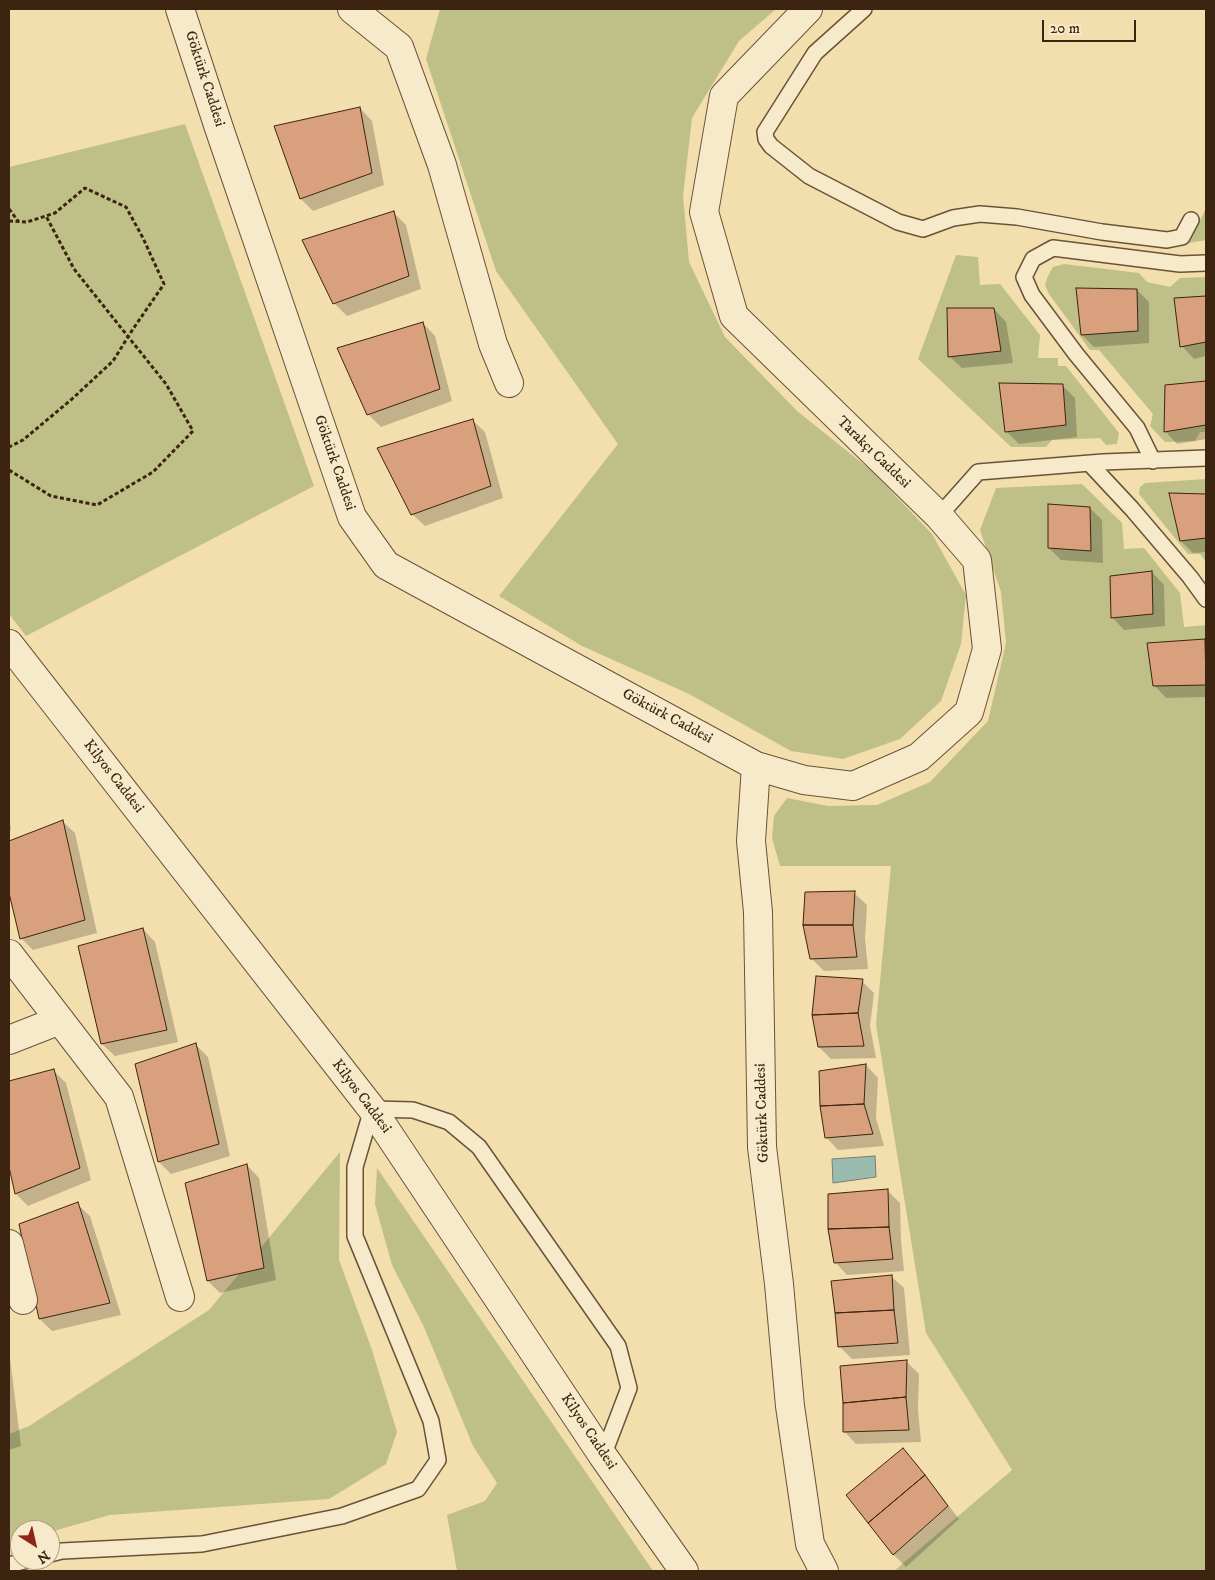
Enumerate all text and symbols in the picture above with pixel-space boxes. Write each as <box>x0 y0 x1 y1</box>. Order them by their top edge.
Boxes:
scale bar <box>1045 10 1139 42</box>
text: 20 m <box>1050 19 1080 38</box>
street label: Göktürk Caddesi <box>180 29 228 129</box>
street label: Göktürk Caddesi <box>309 413 359 513</box>
street label: Tarakçı Caddesi <box>832 413 914 493</box>
street label: Göktürk Caddesi <box>619 686 715 748</box>
street label: Kilyos Caddesi <box>79 737 147 817</box>
street label: Kilyos Caddesi <box>327 1057 395 1137</box>
street label: Göktürk Caddesi <box>752 1063 774 1163</box>
street label: Kilyos Caddesi <box>556 1391 620 1473</box>
north arrow <box>10 1520 60 1570</box>
text: N <box>33 1546 53 1567</box>

